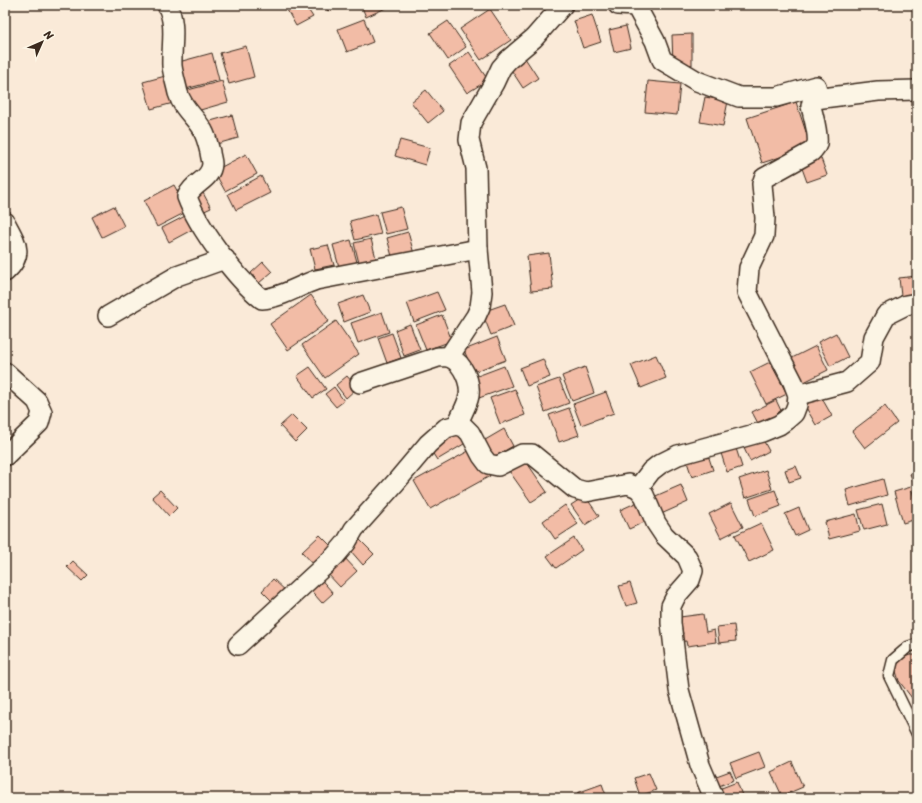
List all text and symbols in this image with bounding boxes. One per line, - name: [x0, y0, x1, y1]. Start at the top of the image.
- north arrow: [22, 22, 62, 62]
- text: N: [39, 25, 58, 45]

